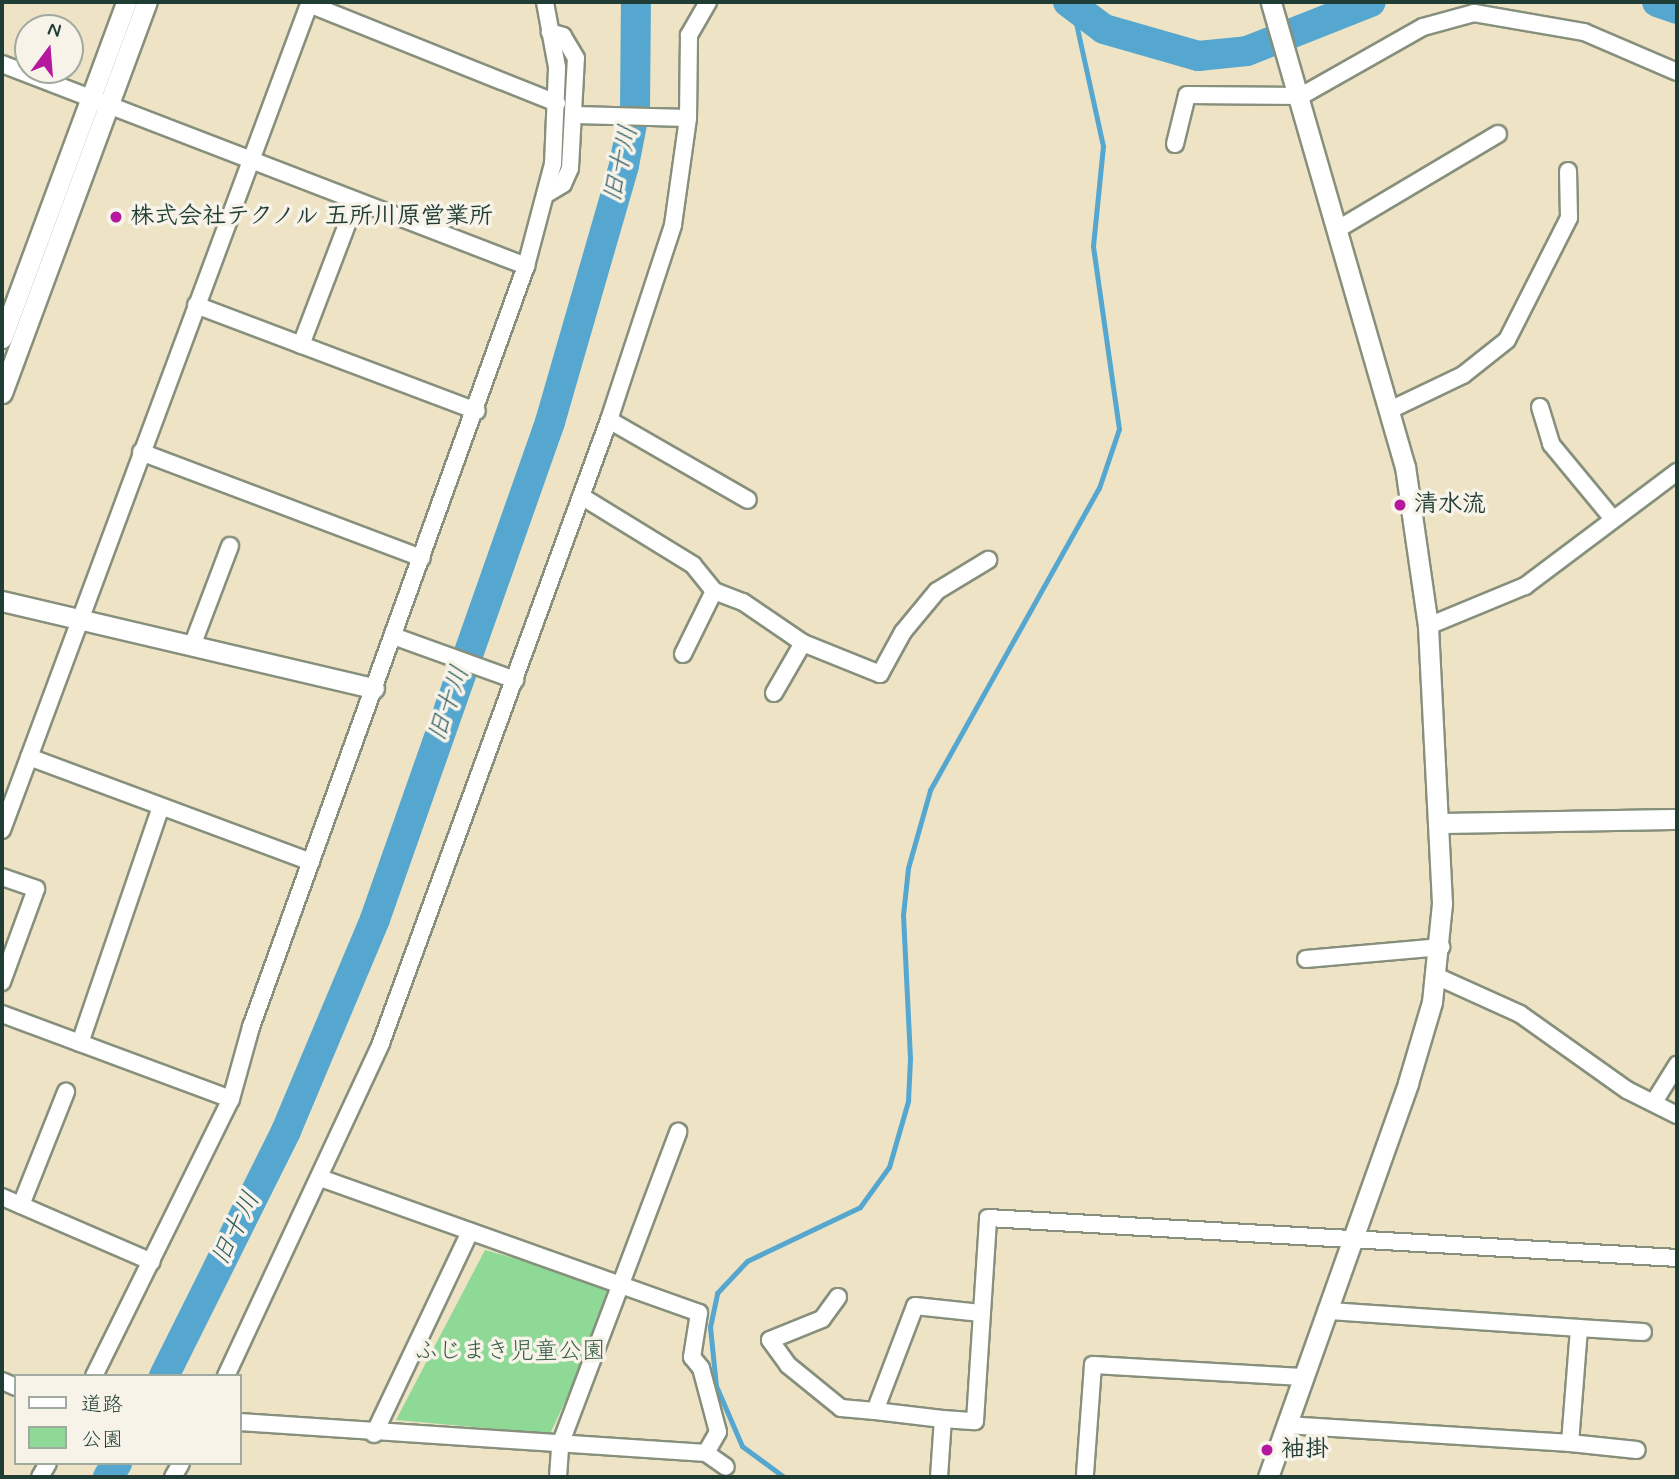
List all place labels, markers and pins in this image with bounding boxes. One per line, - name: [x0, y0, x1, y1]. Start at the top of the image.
- place label: 株式会社テクノル 五所川原営業所: [130, 203, 496, 231]
- marker: 株式会社テクノル 五所川原営業所: [108, 209, 124, 225]
- place label: 清水流: [1414, 491, 1486, 519]
- marker: 清水流: [1392, 497, 1408, 513]
- place label: 袖掛: [1281, 1436, 1329, 1464]
- marker: 袖掛: [1259, 1442, 1275, 1458]

